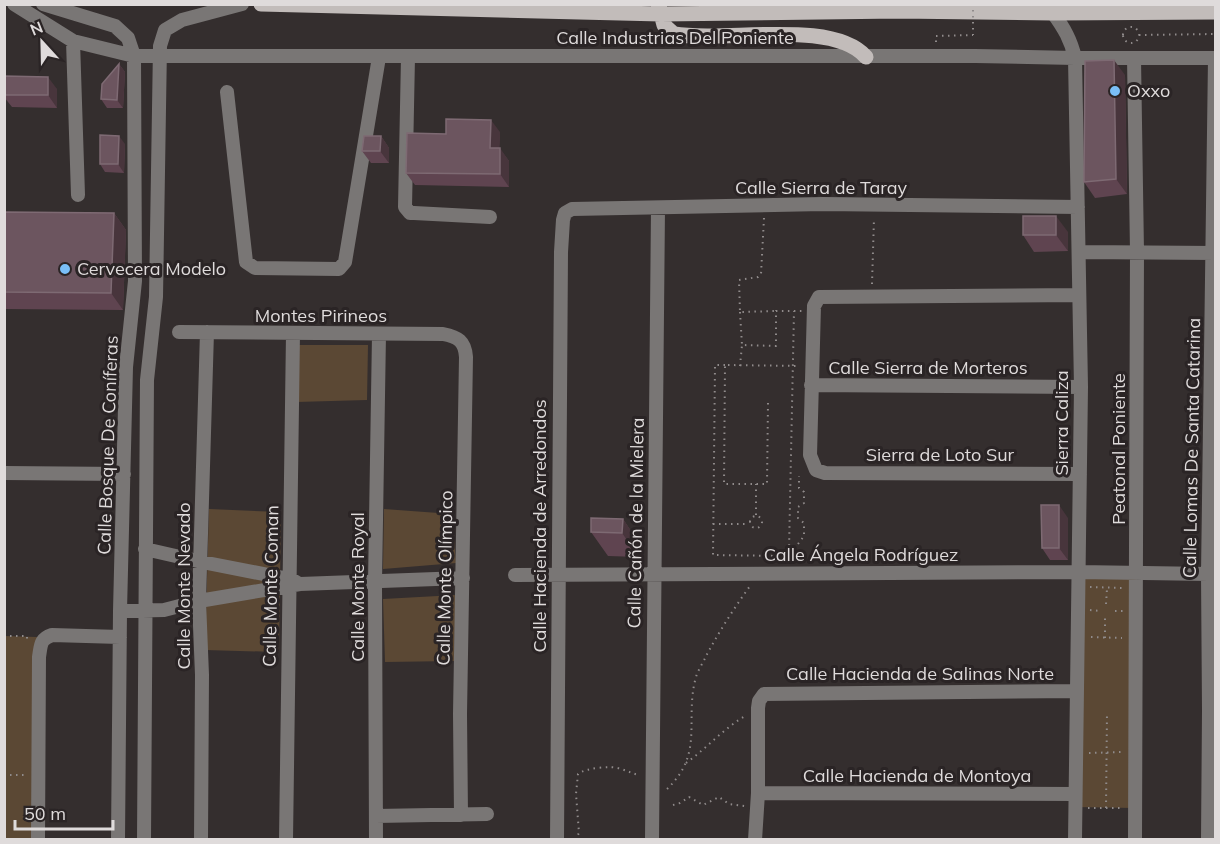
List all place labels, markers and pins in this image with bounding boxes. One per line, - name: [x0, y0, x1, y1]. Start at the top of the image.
- place label: Oxxo: [1127, 79, 1170, 102]
- marker: Oxxo: [1108, 84, 1122, 98]
- place label: Cervecera Modelo: [77, 257, 226, 280]
- marker: Cervecera Modelo: [58, 262, 72, 276]

